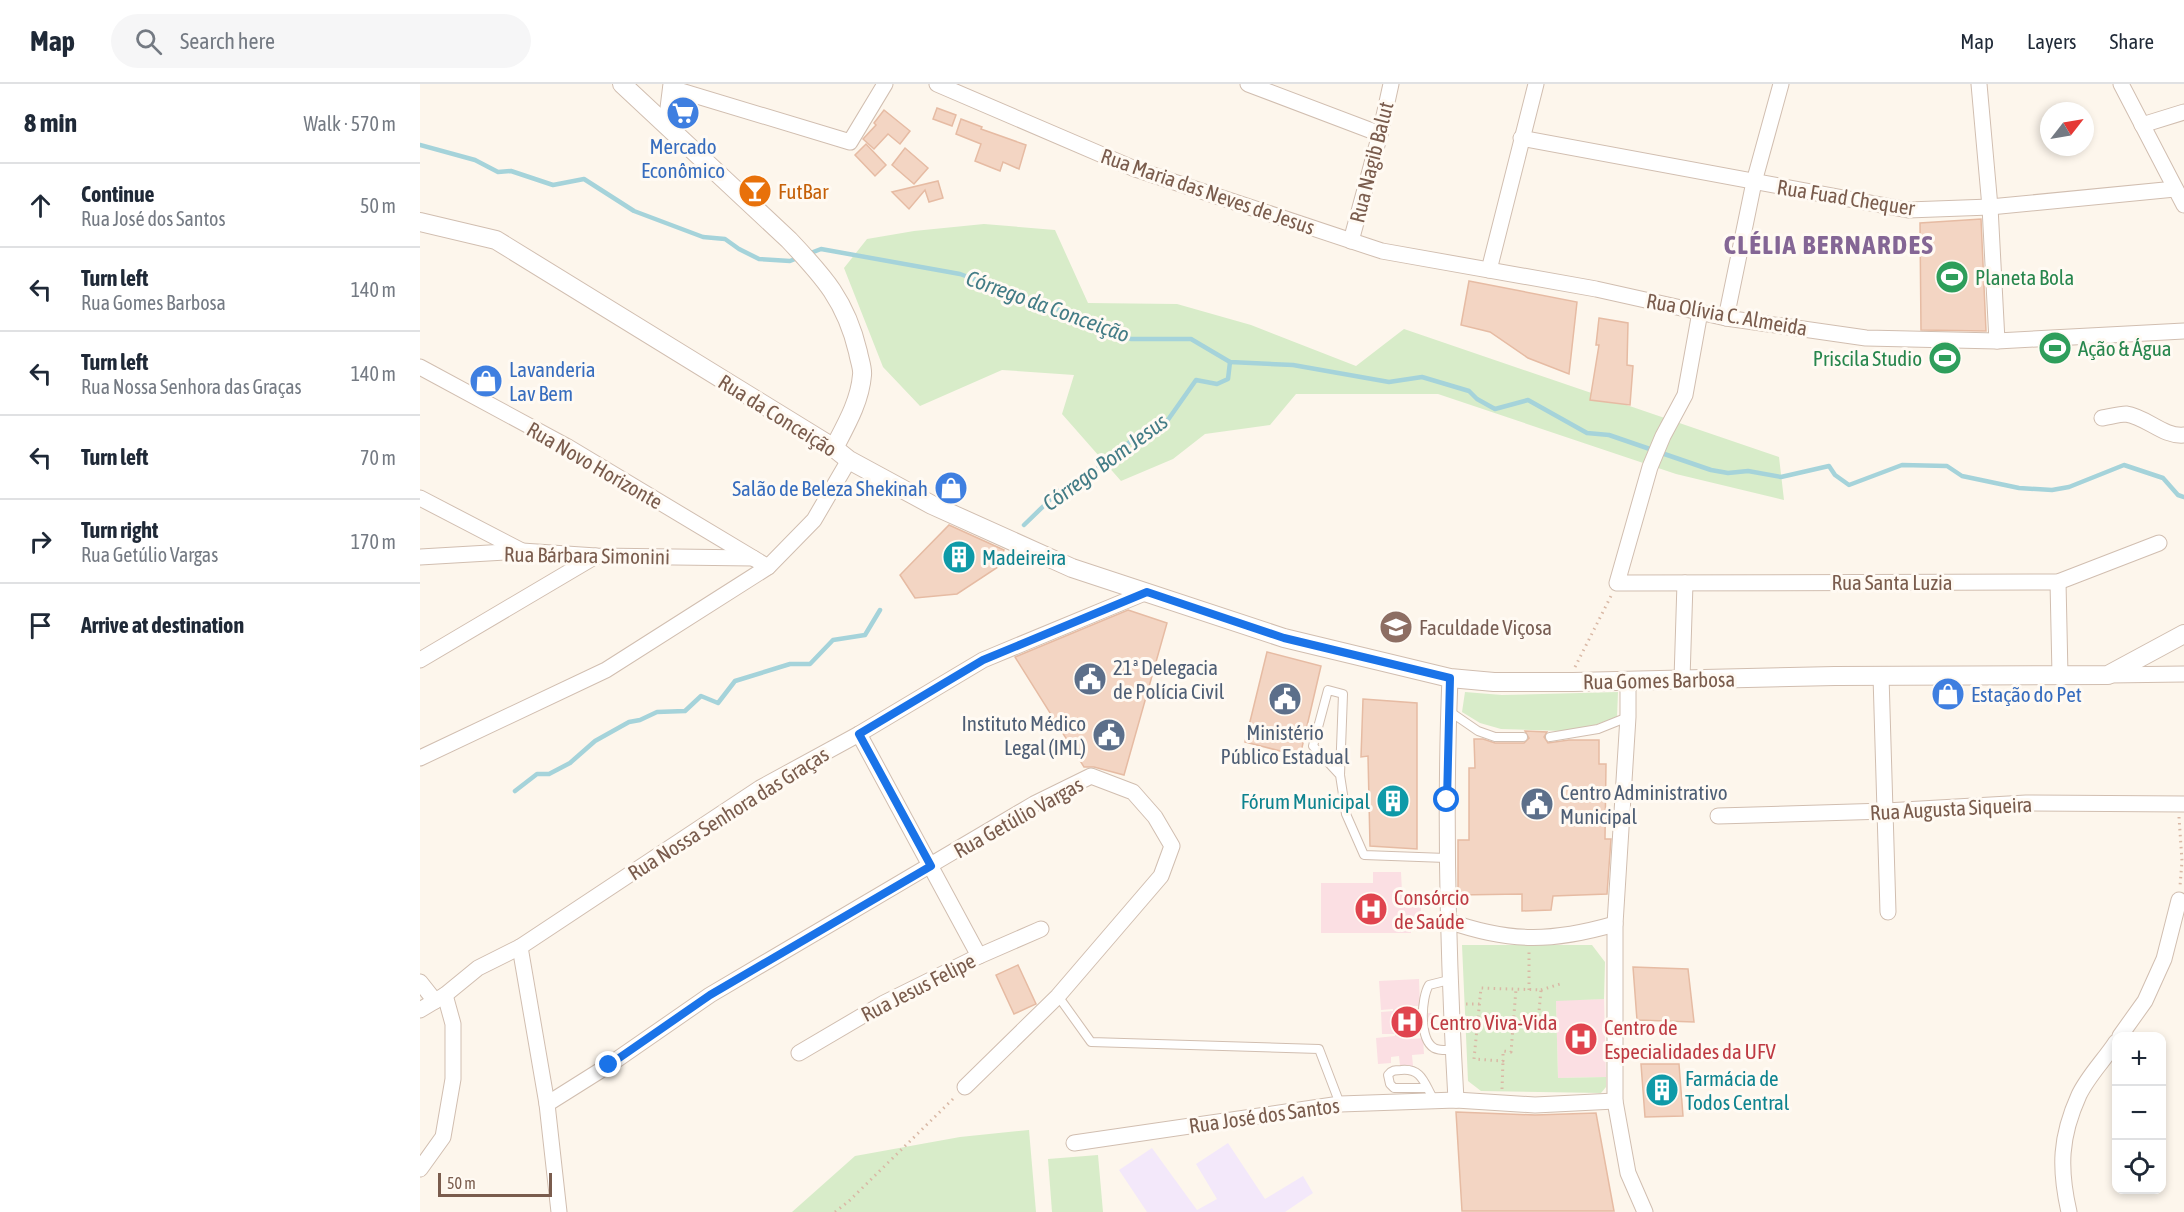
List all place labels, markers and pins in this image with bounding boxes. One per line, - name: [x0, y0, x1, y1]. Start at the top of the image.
- supermarket icon: Mercado Econômico: [665, 95, 701, 131]
- place label: Mercado Econômico: [641, 134, 725, 182]
- bar icon: FutBar: [737, 173, 773, 209]
- place label: FutBar: [778, 179, 829, 203]
- sports icon: Planeta Bola: [1934, 259, 1970, 295]
- place label: Planeta Bola: [1975, 265, 2074, 289]
- sports icon: Ação & Água: [2037, 330, 2073, 366]
- place label: Ação & Água: [2078, 336, 2172, 360]
- sports icon: Priscila Studio: [1927, 340, 1963, 376]
- place label: Priscila Studio: [1813, 346, 1922, 370]
- place label: Lavanderia Lav Bem: [509, 357, 596, 405]
- shop icon: Lavanderia Lav Bem: [468, 363, 504, 399]
- shop icon: Salão de Beleza Shekinah: [933, 470, 969, 506]
- place label: Salão de Beleza Shekinah: [732, 476, 928, 500]
- building icon: Madeireira: [941, 539, 977, 575]
- place label: Madeireira: [982, 545, 1066, 569]
- school or university icon: Faculdade Viçosa: [1378, 609, 1414, 645]
- place label: Faculdade Viçosa: [1419, 615, 1552, 639]
- place label: 21ª Delegacia de Polícia Civil: [1113, 655, 1225, 703]
- public building icon: 21ª Delegacia de Polícia Civil: [1072, 661, 1108, 697]
- shop icon: Estação do Pet: [1930, 676, 1966, 712]
- public building icon: Ministério Público Estadual: [1267, 681, 1303, 717]
- place label: Estação do Pet: [1971, 682, 2082, 706]
- place label: Instituto Médico Legal (IML): [961, 711, 1086, 759]
- public building icon: Instituto Médico Legal (IML): [1091, 717, 1127, 753]
- place label: Ministério Público Estadual: [1221, 720, 1350, 768]
- place label: Centro Administrativo Municipal: [1560, 780, 1728, 828]
- building icon: Fórum Municipal: [1375, 783, 1411, 819]
- public building icon: Centro Administrativo Municipal: [1519, 786, 1555, 822]
- place label: Fórum Municipal: [1241, 789, 1370, 813]
- place label: Consórcio de Saúde: [1394, 885, 1469, 933]
- hospital icon: Consórcio de Saúde: [1353, 891, 1389, 927]
- hospital icon: Centro Viva-Vida: [1389, 1004, 1425, 1040]
- place label: Centro Viva-Vida: [1430, 1010, 1558, 1034]
- place label: Centro de Especialidades da UFV: [1604, 1015, 1776, 1063]
- hospital icon: Centro de Especialidades da UFV: [1563, 1021, 1599, 1057]
- place label: Farmácia de Todos Central: [1685, 1066, 1790, 1114]
- building icon: Farmácia de Todos Central: [1644, 1072, 1680, 1108]

